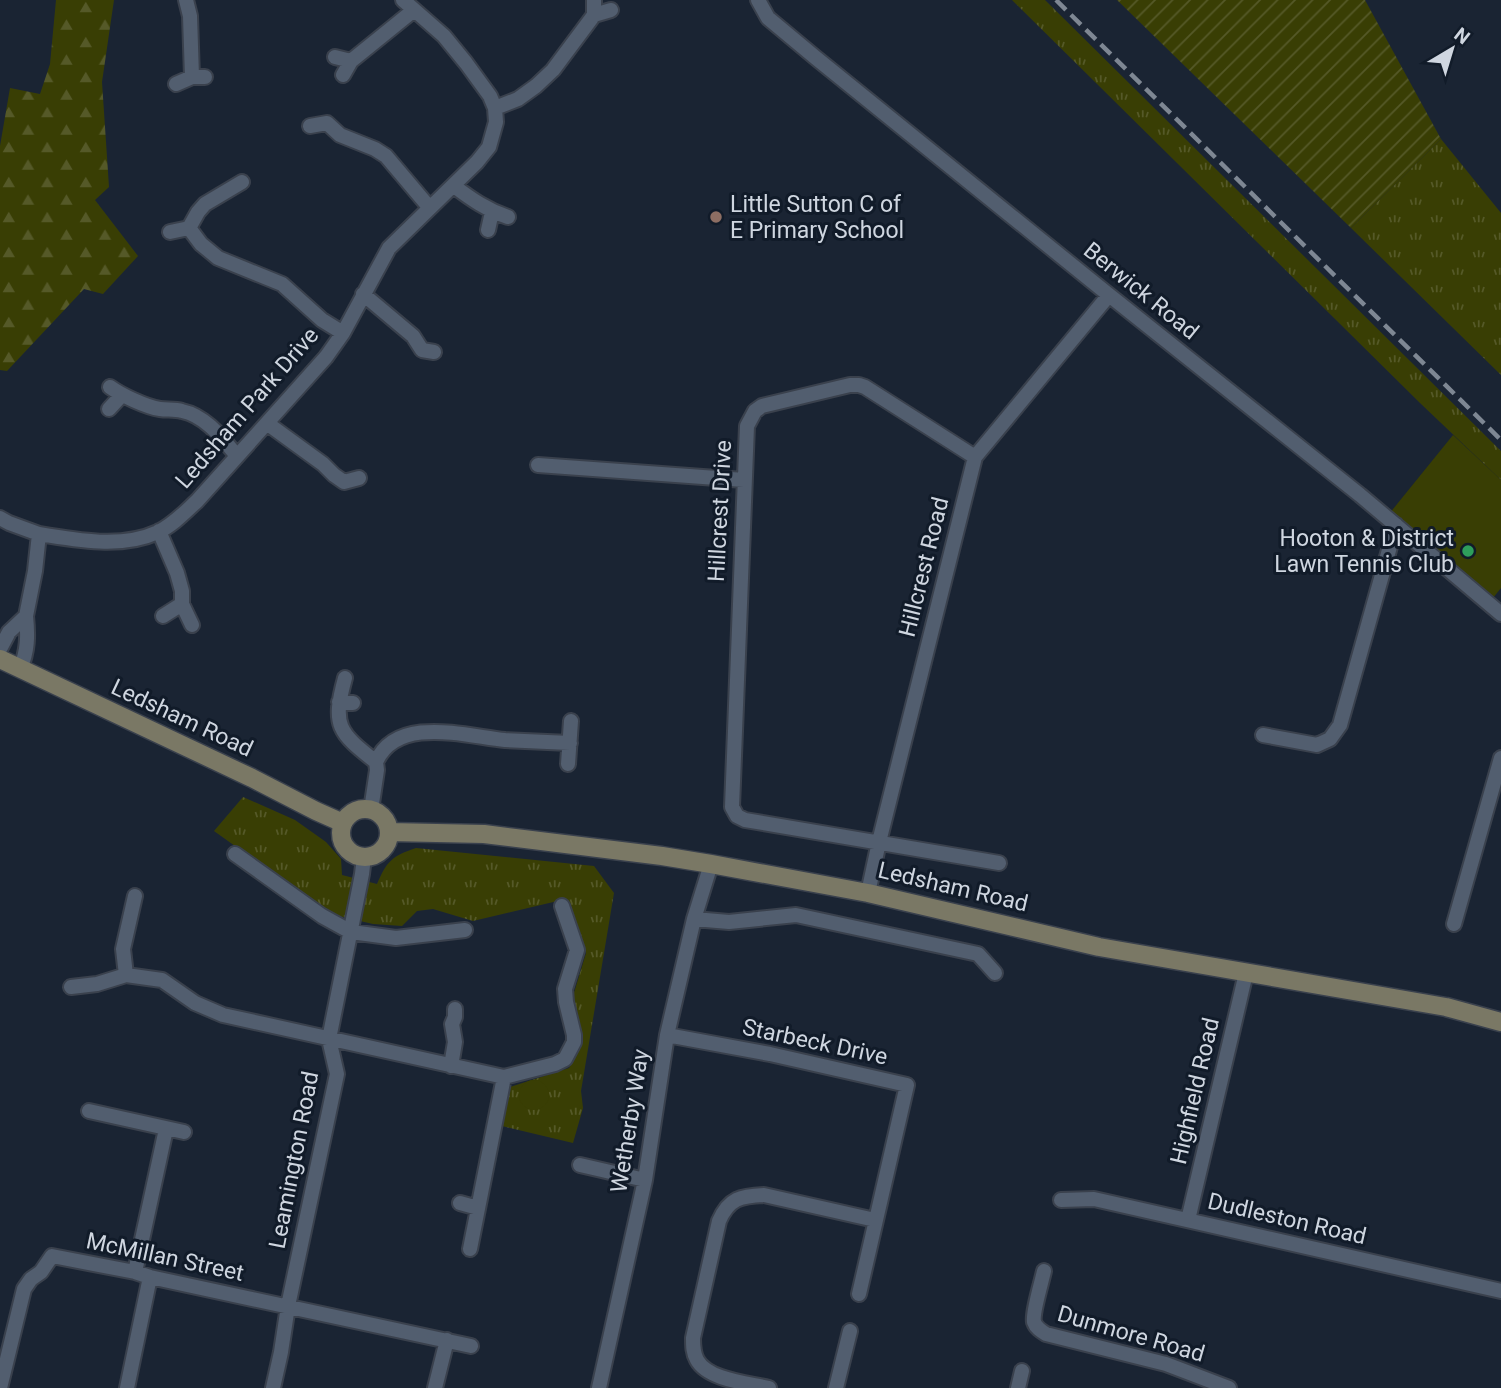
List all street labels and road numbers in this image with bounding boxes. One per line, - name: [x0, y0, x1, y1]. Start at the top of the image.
- street label: Berwick Road: [1078, 237, 1204, 345]
- street label: Ledsham Park Drive: [170, 322, 324, 494]
- street label: Hillcrest Drive: [703, 439, 737, 583]
- street label: Hillcrest Road: [894, 494, 954, 640]
- street label: Ledsham Road: [107, 673, 257, 763]
- street label: Ledsham Road: [875, 857, 1031, 917]
- street label: Starbeck Drive: [740, 1013, 890, 1071]
- street label: Highfield Road: [1165, 1015, 1225, 1167]
- street label: Wetherby Way: [605, 1047, 655, 1195]
- street label: Leamington Road: [264, 1069, 324, 1251]
- street label: Dudleston Road: [1205, 1188, 1369, 1250]
- street label: McMillan Street: [84, 1227, 246, 1287]
- street label: Dunmore Road: [1054, 1300, 1208, 1368]

